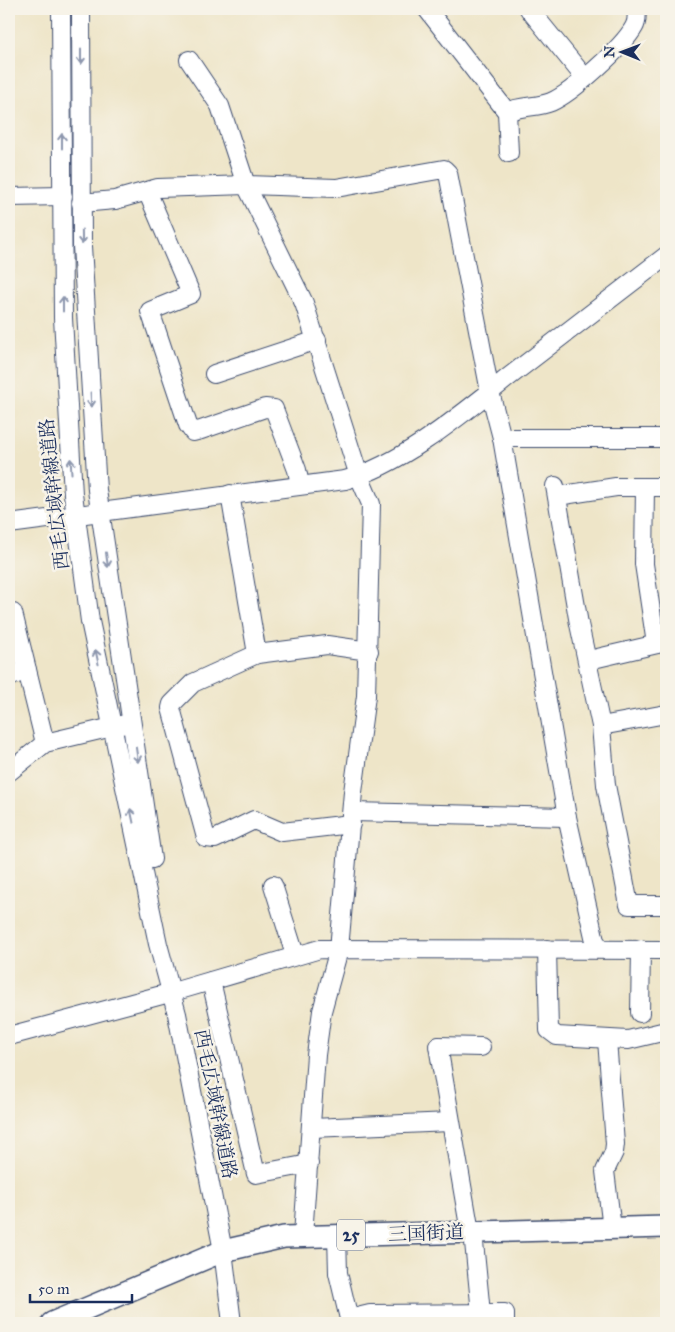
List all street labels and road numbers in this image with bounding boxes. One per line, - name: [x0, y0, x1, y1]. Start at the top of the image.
- street label: 西毛広域幹線道路: [35, 417, 73, 571]
- street label: 西毛広域幹線道路: [190, 1027, 242, 1181]
- road number: 25: [337, 1220, 365, 1250]
- street label: 三国街道: [388, 1220, 464, 1246]

